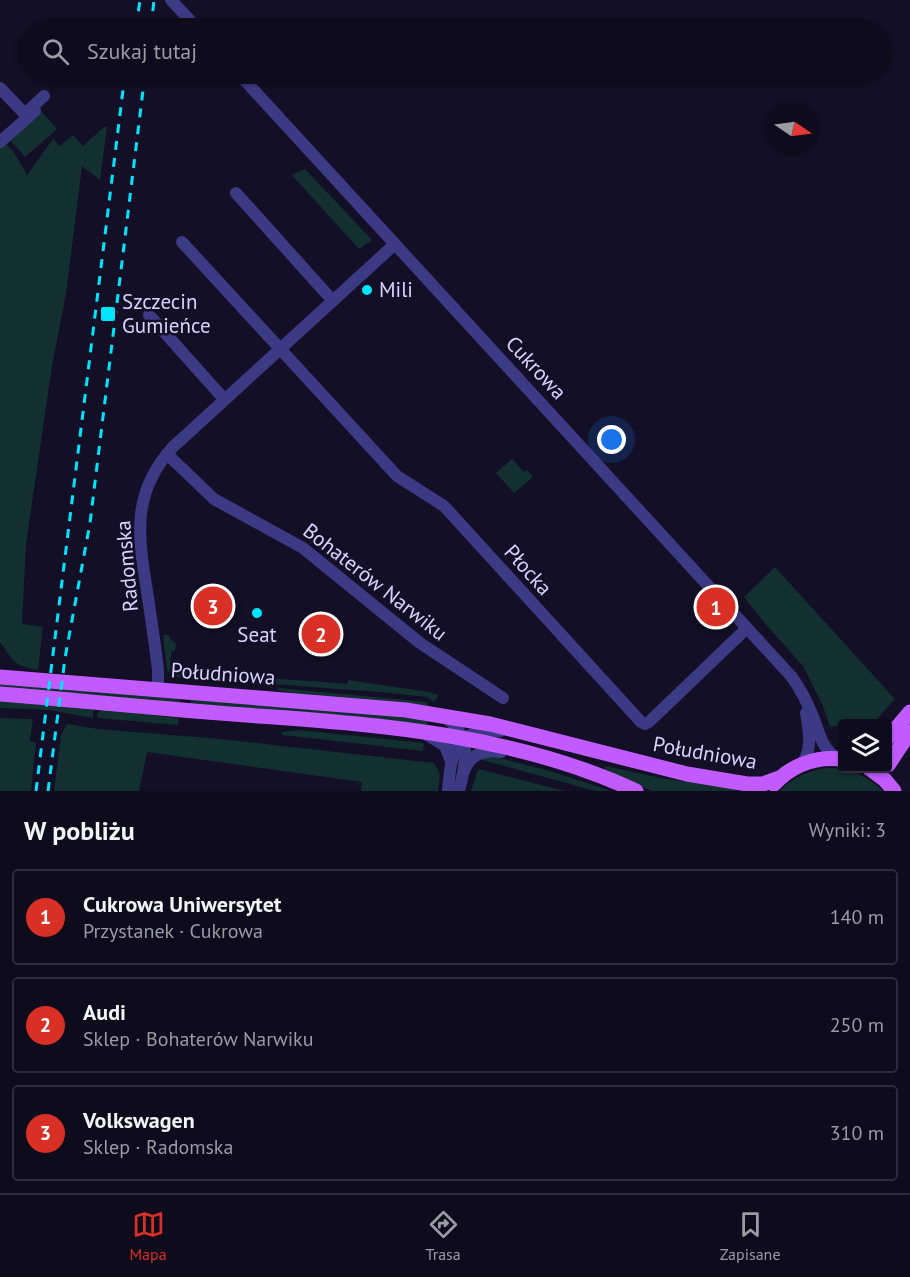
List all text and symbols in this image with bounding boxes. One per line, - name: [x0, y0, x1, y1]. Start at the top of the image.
- search box: [18, 18, 892, 84]
- icon: search: [39, 35, 72, 68]
- text: Szukaj tutaj: [87, 37, 197, 65]
- north arrow: [766, 102, 820, 156]
- place label: Mili: [379, 276, 413, 303]
- marker: Mili: [360, 283, 374, 297]
- place label: Szczecin Gumieńce: [122, 288, 211, 339]
- marker: Szczecin Gumieńce: [99, 305, 117, 323]
- street label: Cukrowa: [500, 330, 573, 405]
- your location: [597, 425, 626, 454]
- street label: Bohaterów Narwiku: [298, 517, 453, 646]
- street label: Radomska: [109, 519, 144, 613]
- street label: Płocka: [499, 539, 558, 601]
- pin: 3: [194, 584, 232, 628]
- pin: 1: [696, 584, 736, 630]
- marker: Seat: [250, 606, 264, 620]
- pin: 2: [302, 612, 340, 656]
- place label: Seat: [237, 621, 277, 648]
- street label: Południowa: [170, 656, 276, 691]
- map controls: [838, 719, 892, 773]
- button: layers: [838, 719, 892, 773]
- street label: Południowa: [651, 730, 759, 775]
- text: W pobliżu: [24, 814, 135, 847]
- text: Wyniki: 3: [809, 817, 886, 843]
- text: Cukrowa Uniwersytet: [83, 890, 282, 918]
- text: 1: [40, 904, 51, 930]
- text: 140 m: [830, 904, 884, 930]
- text: Przystanek · Cukrowa: [83, 918, 263, 944]
- text: Audi: [83, 998, 126, 1026]
- text: 2: [40, 1012, 51, 1038]
- text: 250 m: [830, 1012, 884, 1038]
- text: Sklep · Bohaterów Narwiku: [83, 1026, 313, 1052]
- text: Volkswagen: [83, 1106, 195, 1134]
- text: 3: [40, 1120, 51, 1146]
- text: 310 m: [830, 1120, 884, 1146]
- text: Sklep · Radomska: [83, 1134, 233, 1160]
- tab: Mapa: [129, 1208, 167, 1264]
- tab: Trasa: [426, 1208, 461, 1264]
- tab: Zapisane: [720, 1208, 781, 1264]

